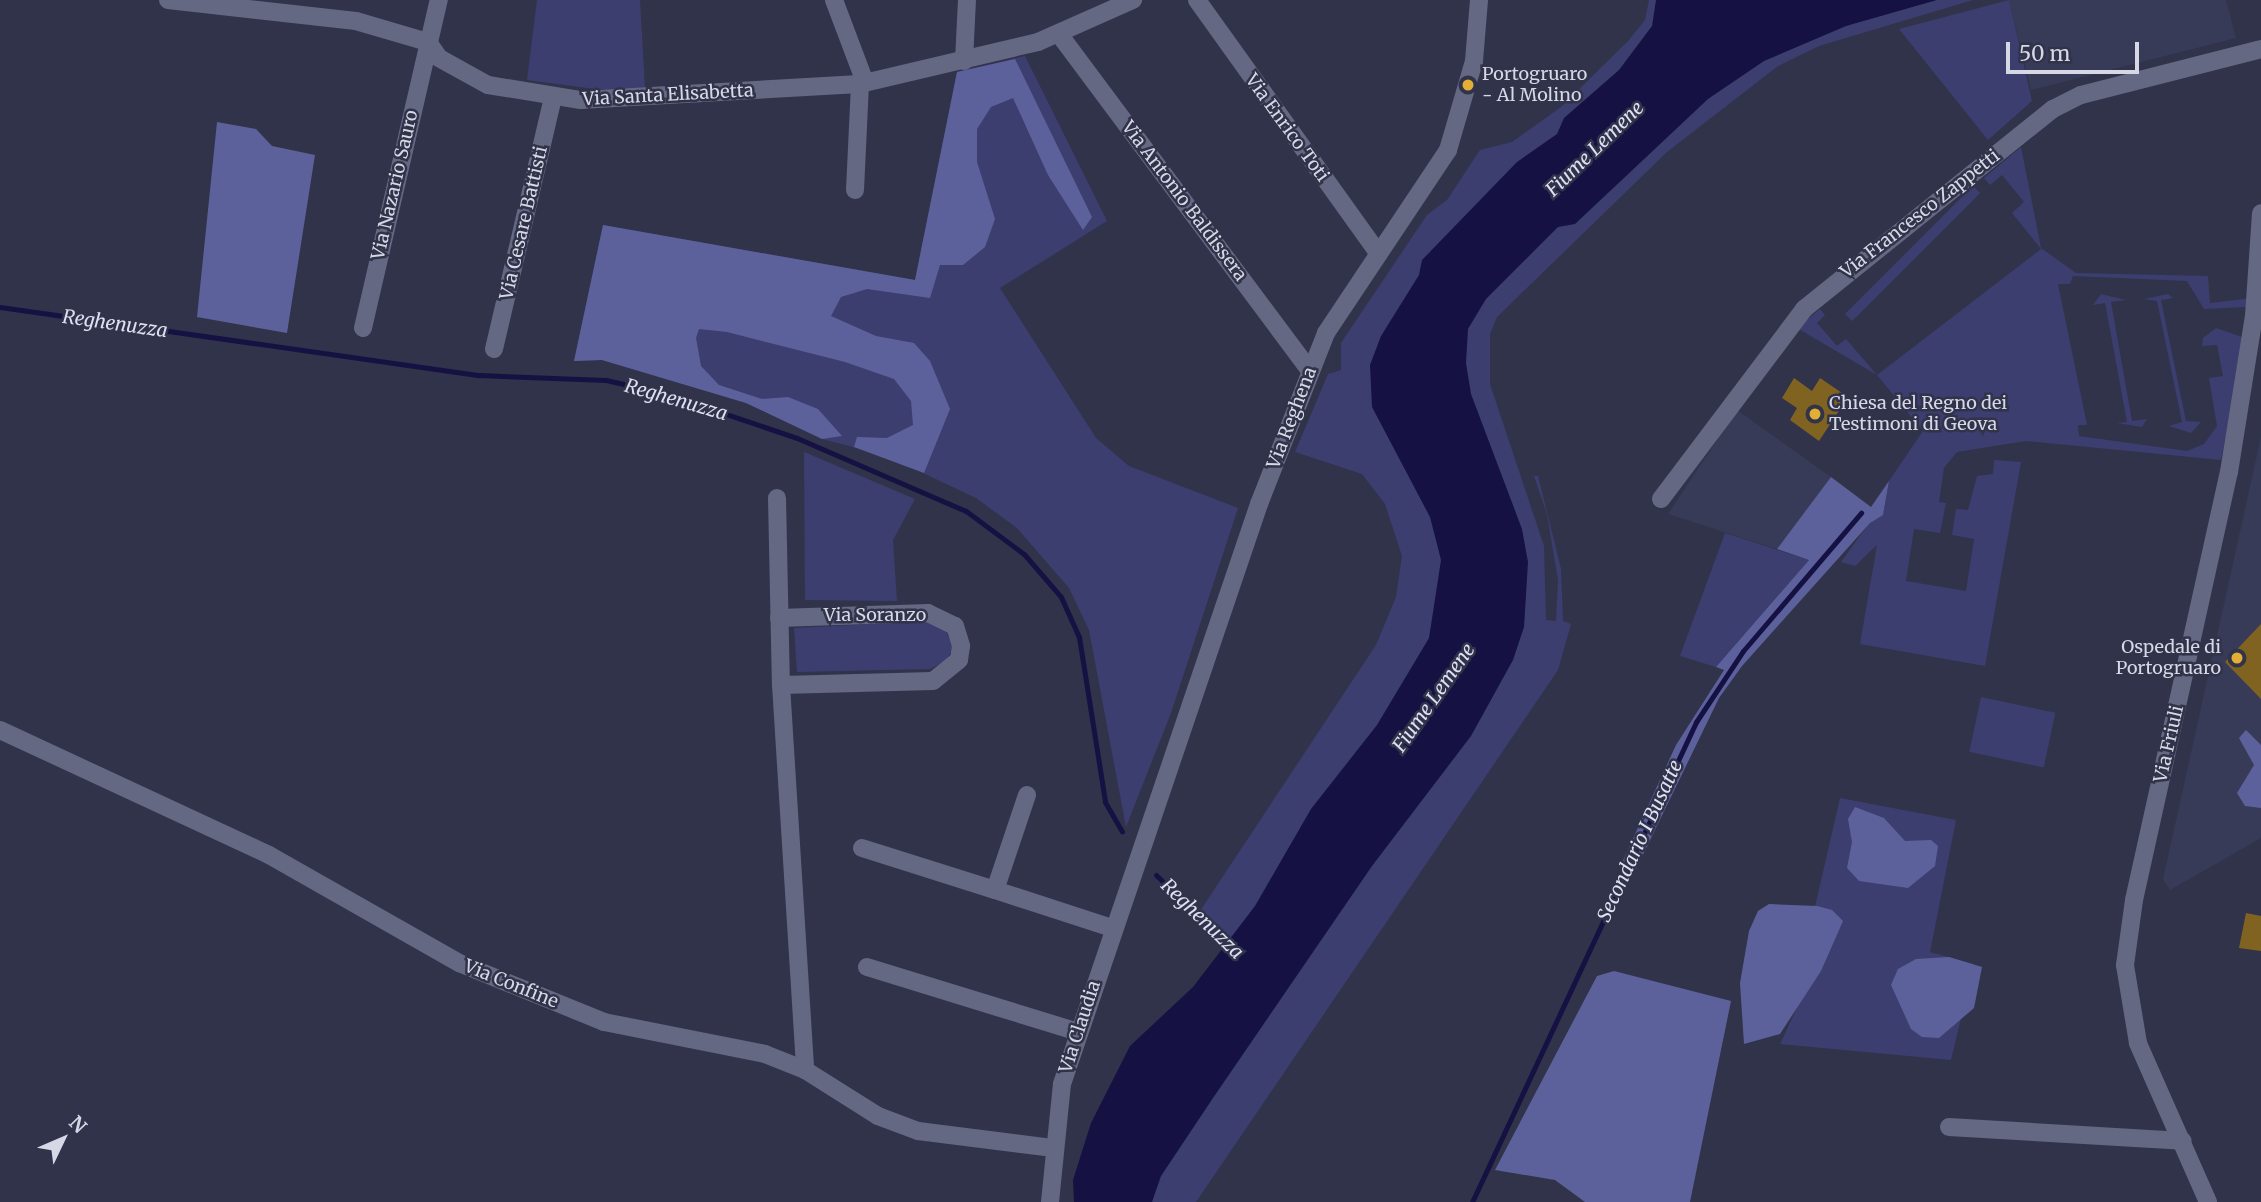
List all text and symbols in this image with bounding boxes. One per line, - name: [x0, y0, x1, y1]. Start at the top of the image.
- scale bar: [2009, 28, 2142, 72]
- text: 50 m: [2019, 40, 2070, 67]
- place label: Portogruaro - Al Molino: [1482, 64, 1587, 106]
- street label: Via Enrico Toti: [1241, 70, 1333, 186]
- marker: Portogruaro - Al Molino: [1460, 77, 1476, 93]
- street label: Via Santa Elisabetta: [582, 80, 754, 110]
- water label: Fiume Lemene: [1541, 97, 1649, 201]
- street label: Via Nazario Sauro: [367, 108, 423, 262]
- street label: Via Antonio Baldissera: [1117, 117, 1251, 285]
- street label: Via Cesare Battisti: [496, 144, 552, 302]
- street label: Via Francesco Zappetti: [1836, 145, 2004, 283]
- water label: Reghenuzza: [61, 305, 169, 343]
- street label: Via Reghena: [1263, 364, 1321, 472]
- water label: Reghenuzza: [622, 374, 730, 426]
- place label: Chiesa del Regno dei Testimoni di Geova: [1829, 393, 2007, 436]
- marker: Chiesa del Regno dei Testimoni di Geova: [1807, 406, 1823, 422]
- street label: Via Soranzo: [824, 604, 926, 626]
- place label: Ospedale di Portogruaro: [2116, 637, 2221, 680]
- water label: Fiume Lemene: [1388, 639, 1480, 757]
- marker: Ospedale di Portogruaro: [2227, 648, 2247, 668]
- street label: Via Friuli: [2150, 703, 2188, 785]
- water label: Secondario I Busatte: [1593, 757, 1687, 925]
- water label: Reghenuzza: [1156, 874, 1248, 964]
- street label: Via Confine: [461, 955, 561, 1013]
- street label: Via Claudia: [1055, 978, 1105, 1076]
- north arrow: [28, 1104, 98, 1174]
- text: N: [64, 1111, 92, 1138]

